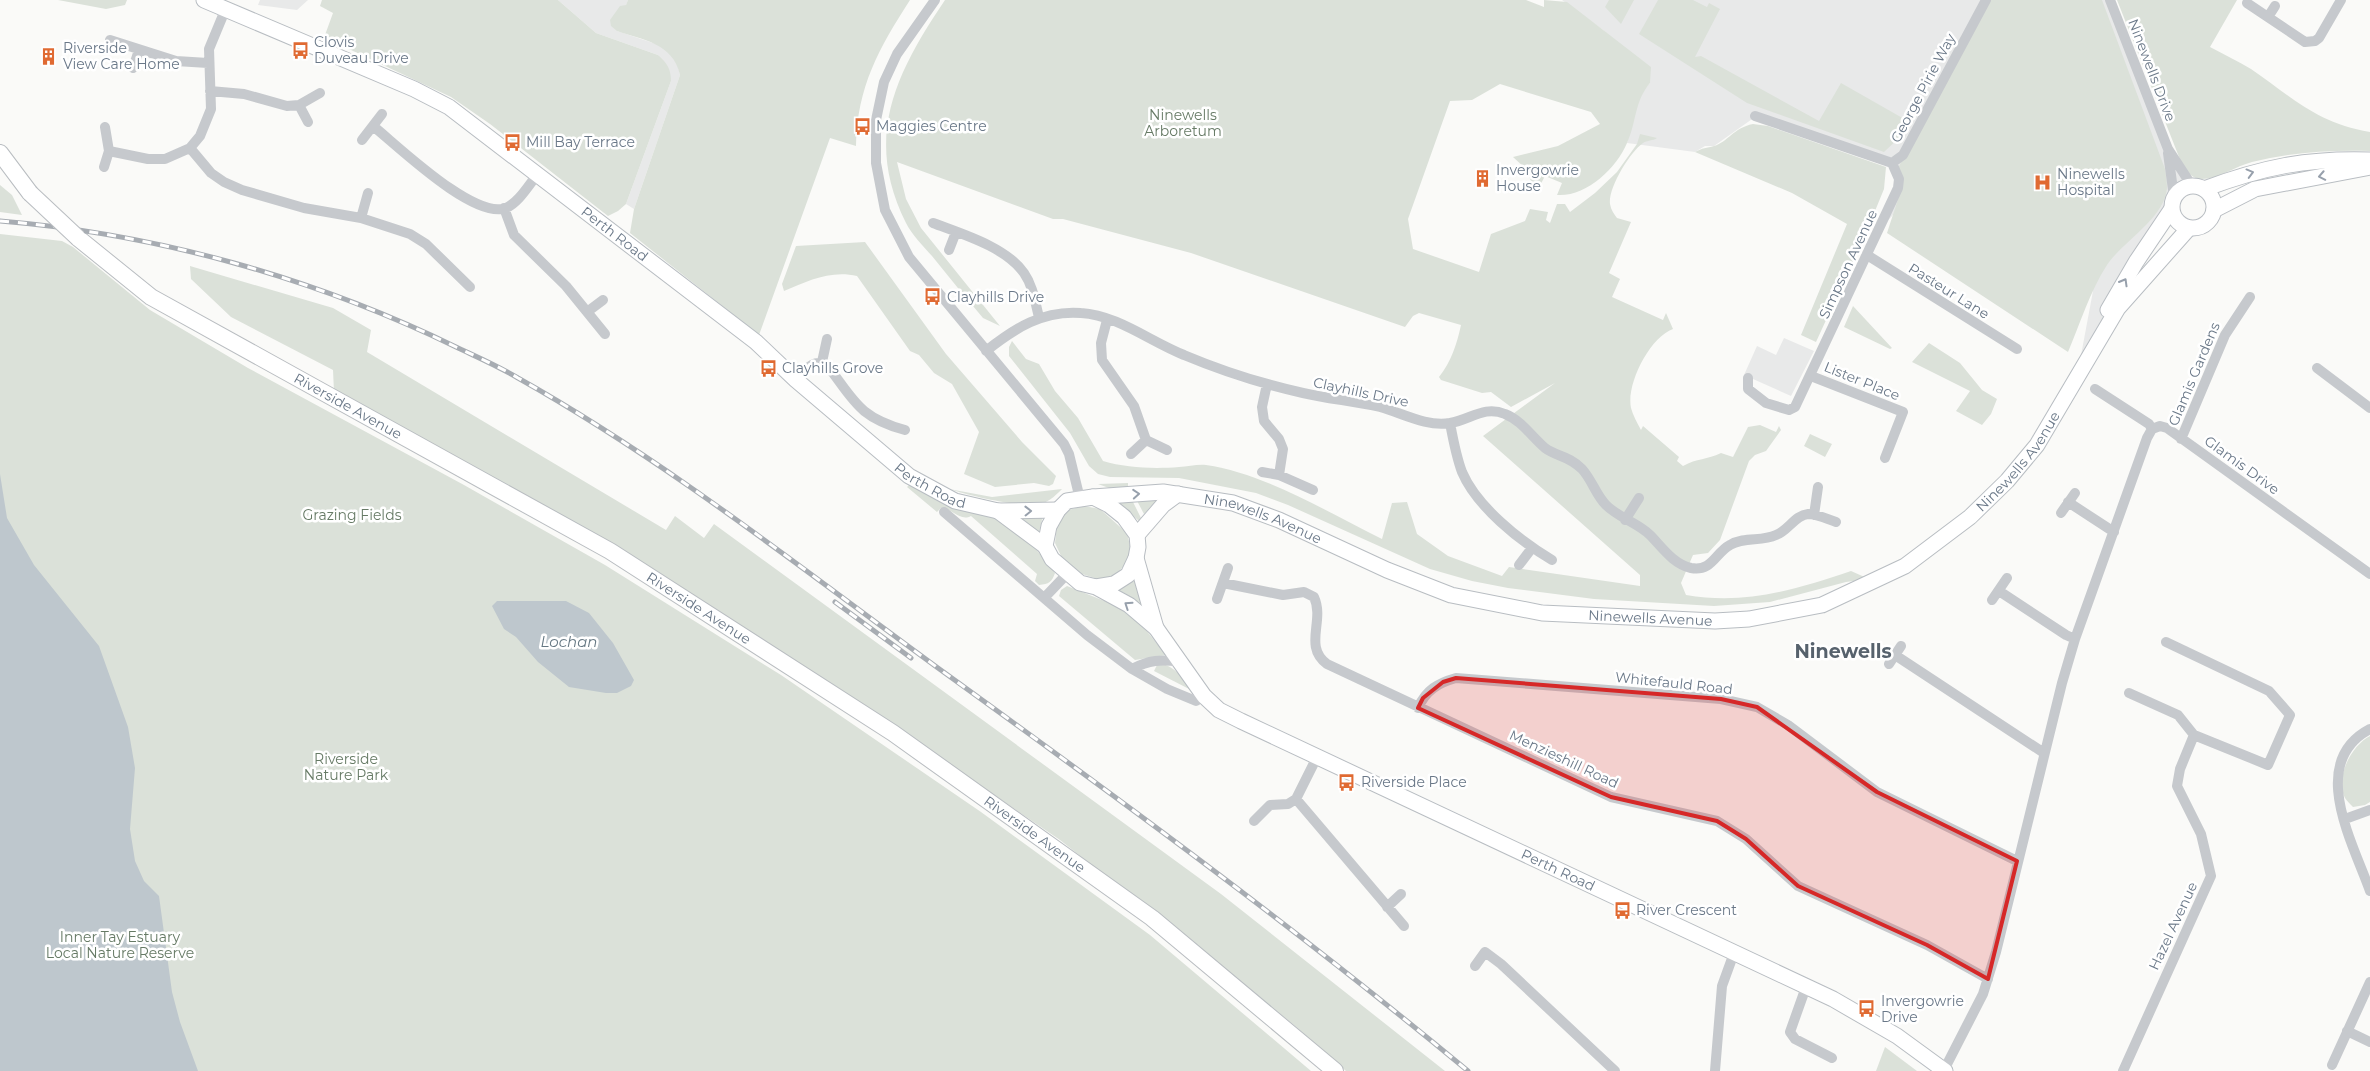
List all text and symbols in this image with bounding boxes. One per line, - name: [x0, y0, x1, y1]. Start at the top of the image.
- street label: Ninewells Drive: [2124, 16, 2180, 124]
- street label: George Pirie Way: [1887, 30, 1959, 146]
- place label: Clovis Duveau Drive: [314, 33, 409, 67]
- place label: Riverside View Care Home: [63, 39, 180, 73]
- bus stop icon: Clovis Duveau Drive: [290, 40, 310, 60]
- building icon: Riverside View Care Home: [39, 46, 59, 66]
- park label: Ninewells Arboretum: [1144, 106, 1222, 140]
- bus stop icon: Maggies Centre: [852, 116, 872, 136]
- place label: Maggies Centre: [876, 117, 987, 135]
- bus stop icon: Mill Bay Terrace: [502, 132, 522, 152]
- place label: Mill Bay Terrace: [526, 133, 635, 151]
- place label: Invergowrie House: [1496, 161, 1579, 195]
- place label: Ninewells Hospital: [2057, 165, 2125, 199]
- building icon: Invergowrie House: [1472, 168, 1492, 188]
- one-way arrow: [2245, 168, 2253, 178]
- one-way arrow: [2318, 171, 2327, 181]
- hospital icon: Ninewells Hospital: [2033, 172, 2053, 192]
- street label: Perth Road: [578, 202, 652, 265]
- street label: Simpson Avenue: [1815, 207, 1881, 321]
- street label: Pasteur Lane: [1905, 259, 1993, 323]
- one-way arrow: [2118, 278, 2128, 287]
- bus stop icon: Clayhills Drive: [923, 287, 943, 307]
- place label: Clayhills Drive: [947, 288, 1044, 306]
- street label: Glamis Gardens: [2164, 319, 2224, 428]
- bus stop icon: Clayhills Grove: [758, 358, 778, 378]
- street label: Lister Place: [1821, 358, 1903, 404]
- place label: Clayhills Grove: [782, 359, 883, 377]
- street label: Riverside Avenue: [291, 369, 405, 443]
- street label: Clayhills Drive: [1312, 373, 1410, 411]
- street label: Ninewells Avenue: [1972, 408, 2064, 515]
- street label: Glamis Drive: [2201, 432, 2283, 498]
- street label: Perth Road: [891, 459, 968, 512]
- one-way arrow: [1132, 489, 1140, 500]
- street label: Ninewells Avenue: [1203, 490, 1325, 548]
- park label: Grazing Fields: [303, 506, 402, 524]
- one-way arrow: [1024, 506, 1032, 516]
- street label: Riverside Avenue: [643, 568, 754, 648]
- one-way arrow: [1124, 602, 1133, 612]
- street label: Ninewells Avenue: [1588, 606, 1713, 630]
- water label: Lochan: [541, 632, 597, 651]
- district label: Ninewells: [1794, 640, 1892, 663]
- street label: Whitefauld Road: [1614, 668, 1734, 698]
- street label: Menzieshill Road: [1506, 726, 1622, 792]
- park label: Riverside Nature Park: [304, 750, 389, 784]
- bus stop icon: Riverside Place: [1337, 772, 1357, 792]
- place label: Riverside Place: [1361, 773, 1467, 791]
- street label: Riverside Avenue: [980, 792, 1089, 877]
- street label: Perth Road: [1518, 845, 1598, 895]
- street label: Hazel Avenue: [2145, 879, 2201, 973]
- bus stop icon: River Crescent: [1612, 900, 1632, 920]
- place label: River Crescent: [1636, 901, 1737, 919]
- park label: Inner Tay Estuary Local Nature Reserve: [46, 928, 194, 962]
- place label: Invergowrie Drive: [1881, 992, 1964, 1026]
- bus stop icon: Invergowrie Drive: [1857, 999, 1877, 1019]

